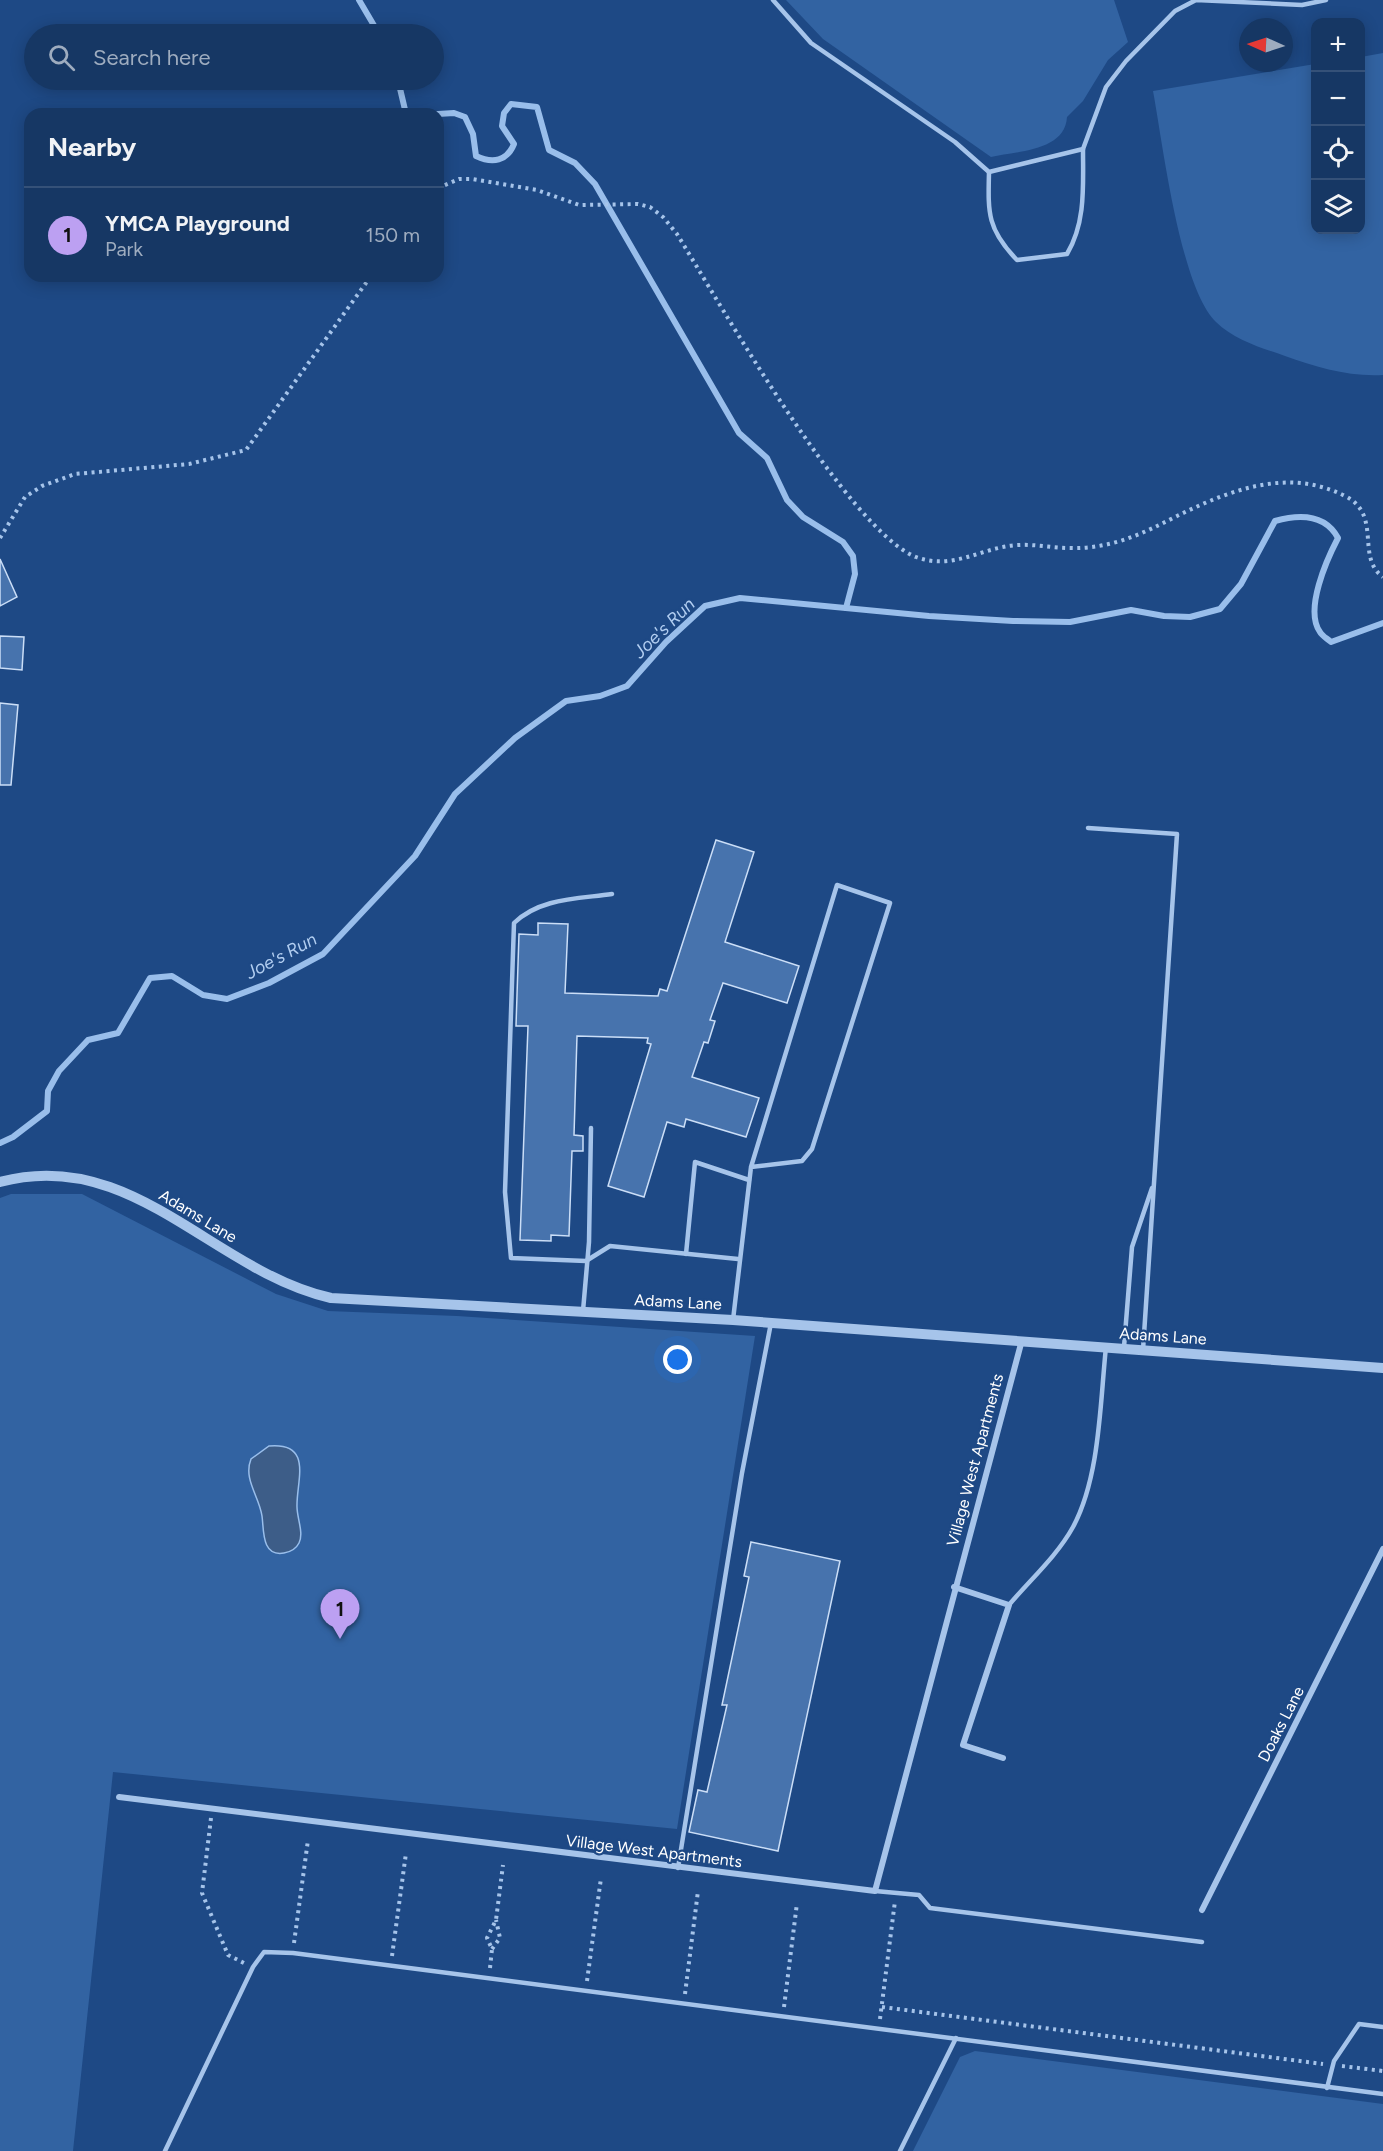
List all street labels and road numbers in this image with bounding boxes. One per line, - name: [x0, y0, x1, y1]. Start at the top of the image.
- street label: Adams Lane: [156, 1185, 241, 1247]
- street label: Adams Lane: [634, 1290, 722, 1314]
- street label: Adams Lane: [1119, 1323, 1208, 1349]
- street label: Village West Apartments: [943, 1372, 1007, 1548]
- street label: Doaks Lane: [1254, 1683, 1308, 1765]
- street label: Village West Apartments: [565, 1831, 743, 1871]

